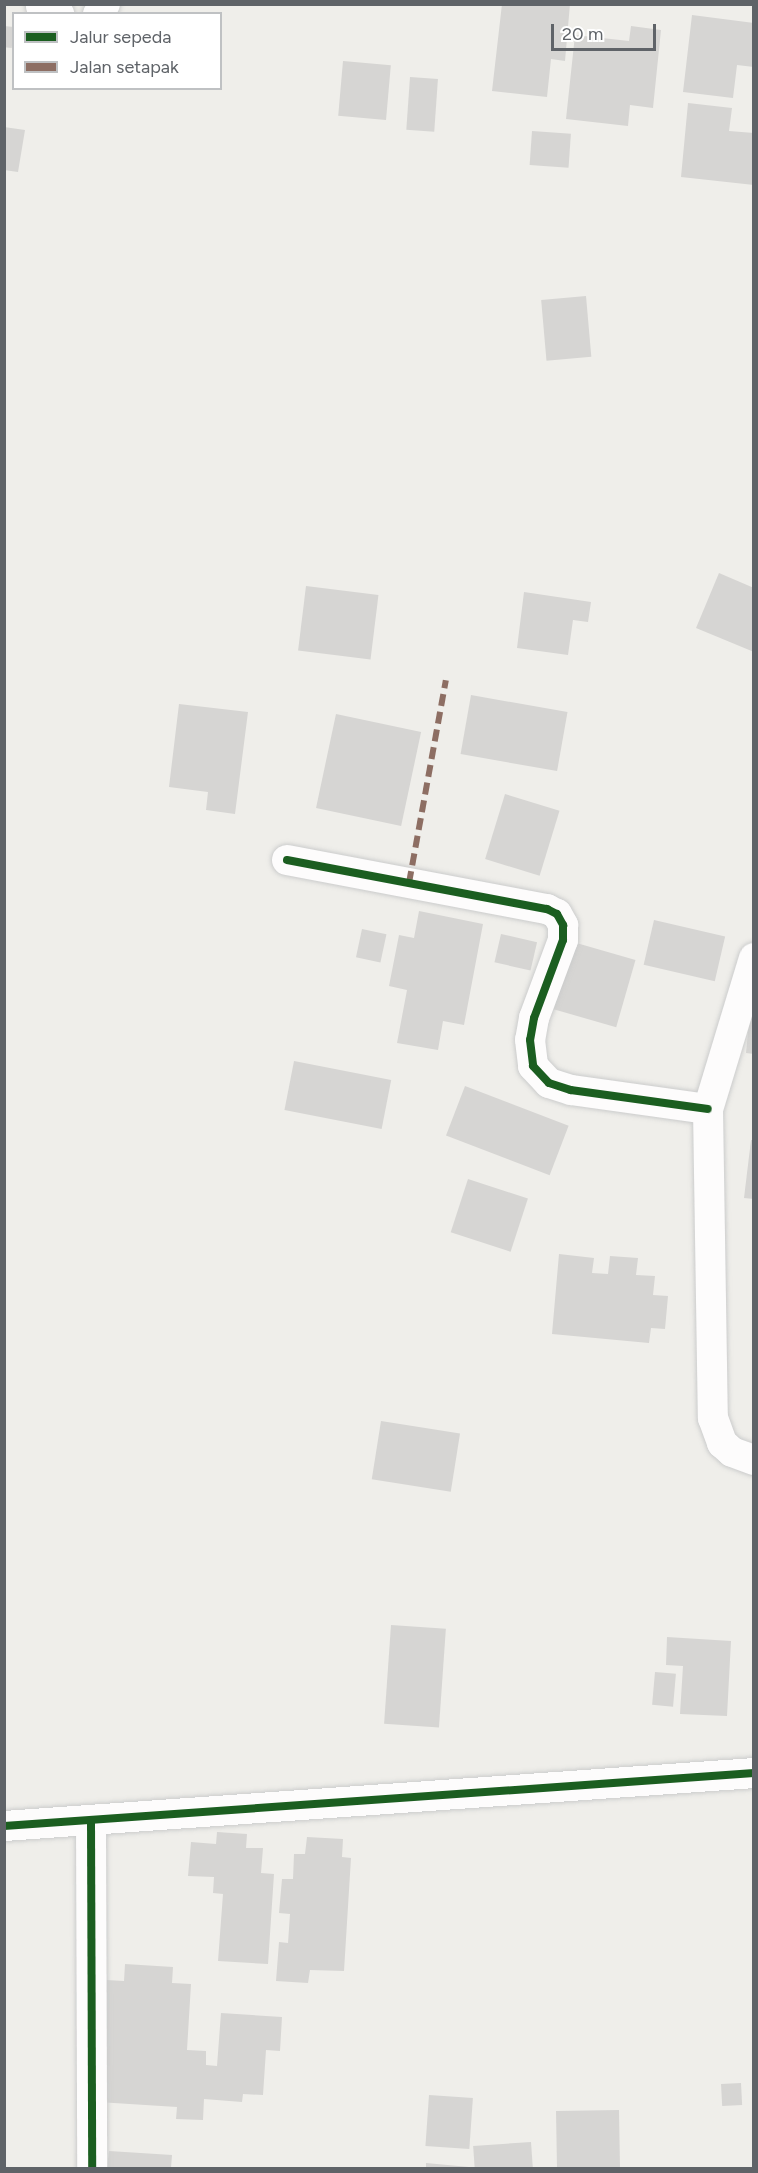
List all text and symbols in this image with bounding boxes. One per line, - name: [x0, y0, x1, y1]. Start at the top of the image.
- legend: [12, 12, 222, 90]
- scale bar: [554, 12, 659, 50]
- text: 20 m: [562, 23, 603, 45]
- text: Jalur sepeda: [70, 26, 171, 48]
- text: Jalan setapak: [70, 56, 179, 78]

